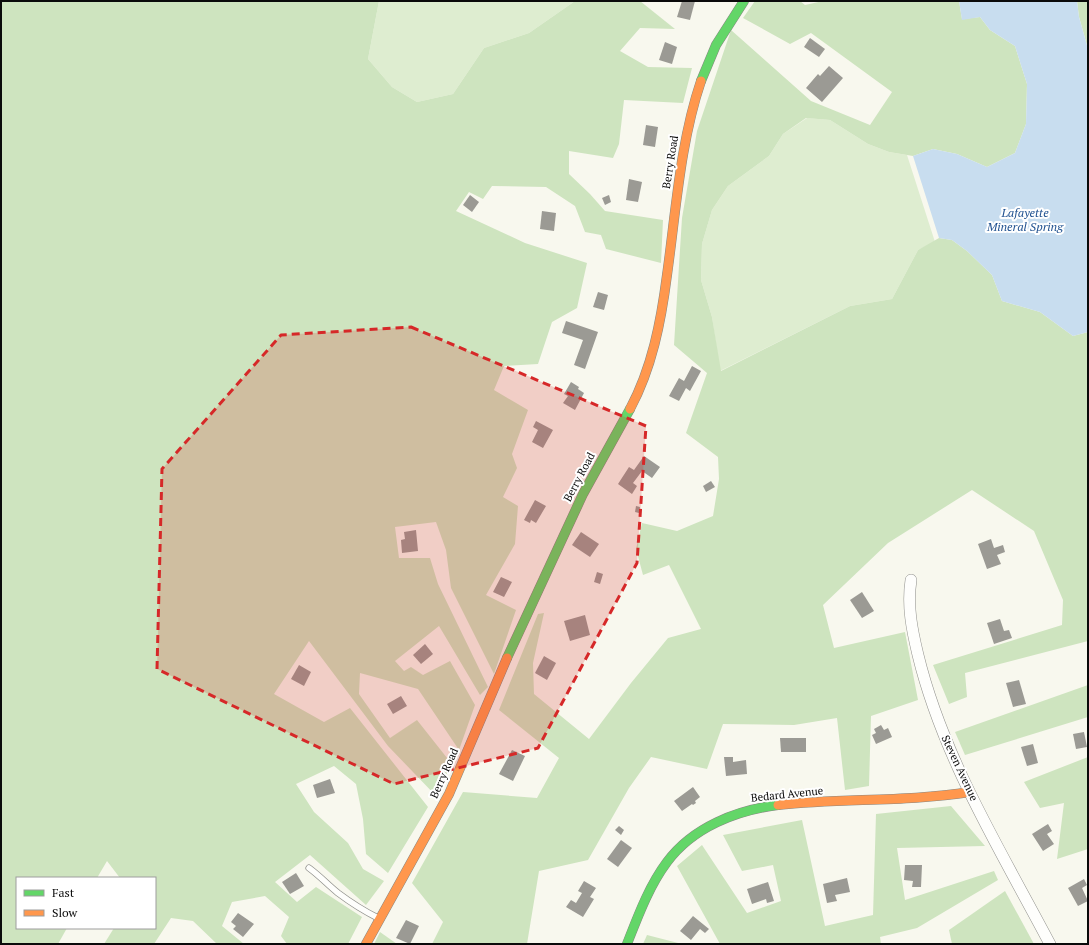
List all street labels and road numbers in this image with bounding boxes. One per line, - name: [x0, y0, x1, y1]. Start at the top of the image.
- street label: Berry Road: [659, 134, 681, 190]
- street label: Berry Road: [560, 450, 598, 504]
- street label: Steven Avenue: [939, 733, 982, 804]
- street label: Berry Road: [427, 746, 461, 800]
- street label: Bedard Avenue: [750, 783, 824, 805]

